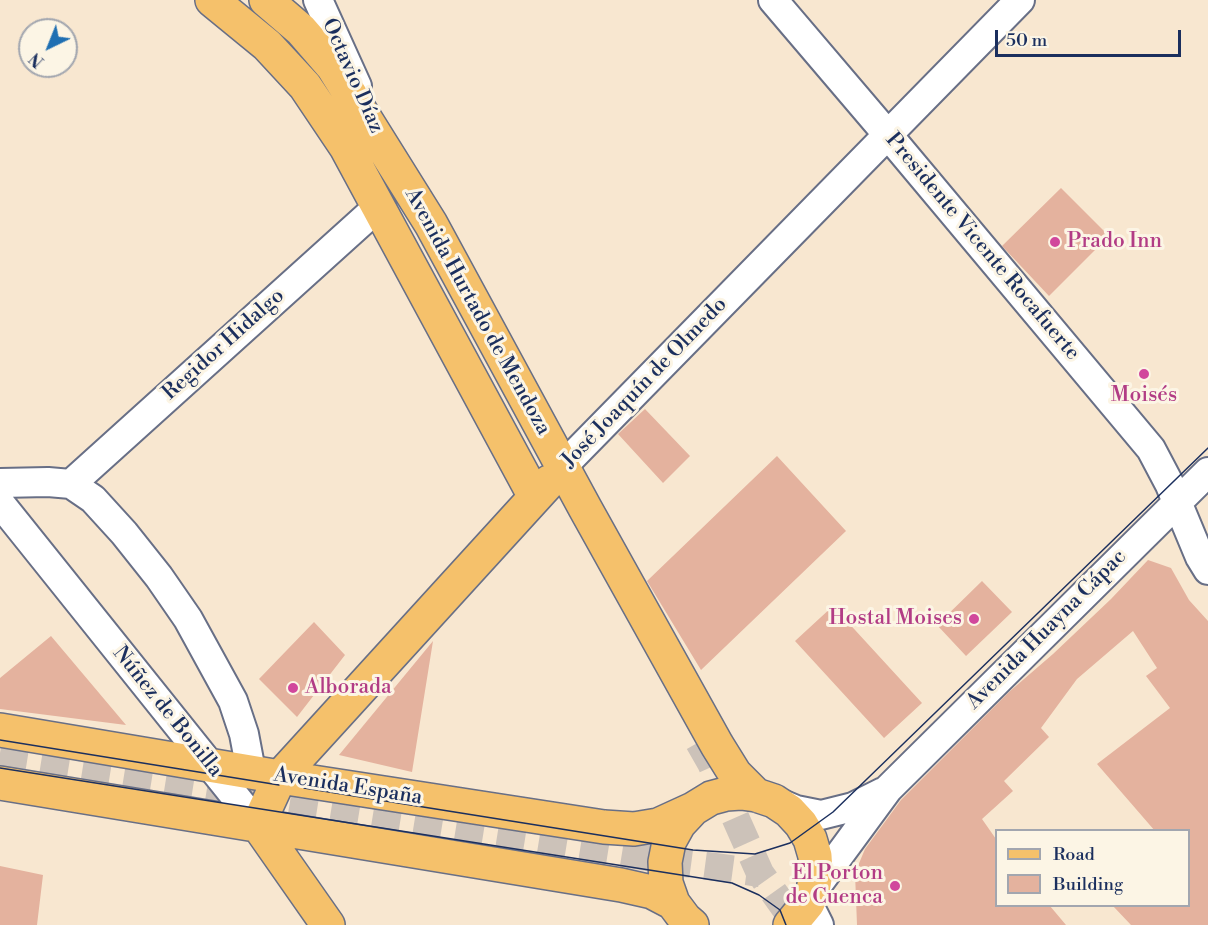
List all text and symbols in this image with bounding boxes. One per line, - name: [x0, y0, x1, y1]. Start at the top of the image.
- street label: Octavio Díaz: [316, 15, 388, 137]
- north arrow: [18, 18, 78, 78]
- scale bar: [998, 18, 1184, 56]
- text: 50 m: [1006, 29, 1047, 52]
- text: N: [26, 48, 49, 71]
- street label: Presidente Vicente Rocafuerte: [879, 128, 1085, 366]
- street label: Avenida Hurtado de Mendoza: [399, 184, 555, 440]
- place label: Prado Inn: [1067, 229, 1162, 255]
- marker: Prado Inn: [1048, 235, 1062, 249]
- street label: Regidor Hidalgo: [158, 284, 290, 406]
- street label: José Joaquín de Olmedo: [557, 293, 733, 473]
- marker: Moisés: [1137, 367, 1151, 381]
- place label: Moisés: [1111, 383, 1177, 409]
- street label: Avenida Huayna Cápac: [962, 545, 1132, 715]
- place label: Hostal Moises: [829, 606, 962, 632]
- marker: Hostal Moises: [967, 612, 981, 626]
- street label: Núñez de Bonilla: [107, 642, 227, 782]
- place label: Alborada: [305, 675, 392, 701]
- marker: Alborada: [286, 681, 300, 695]
- street label: Avenida España: [272, 763, 424, 811]
- legend: [995, 829, 1190, 907]
- text: Road: [1053, 843, 1095, 866]
- place label: El Porton de Cuenca: [785, 861, 883, 911]
- text: Building: [1053, 873, 1123, 896]
- marker: El Porton de Cuenca: [888, 879, 902, 893]

